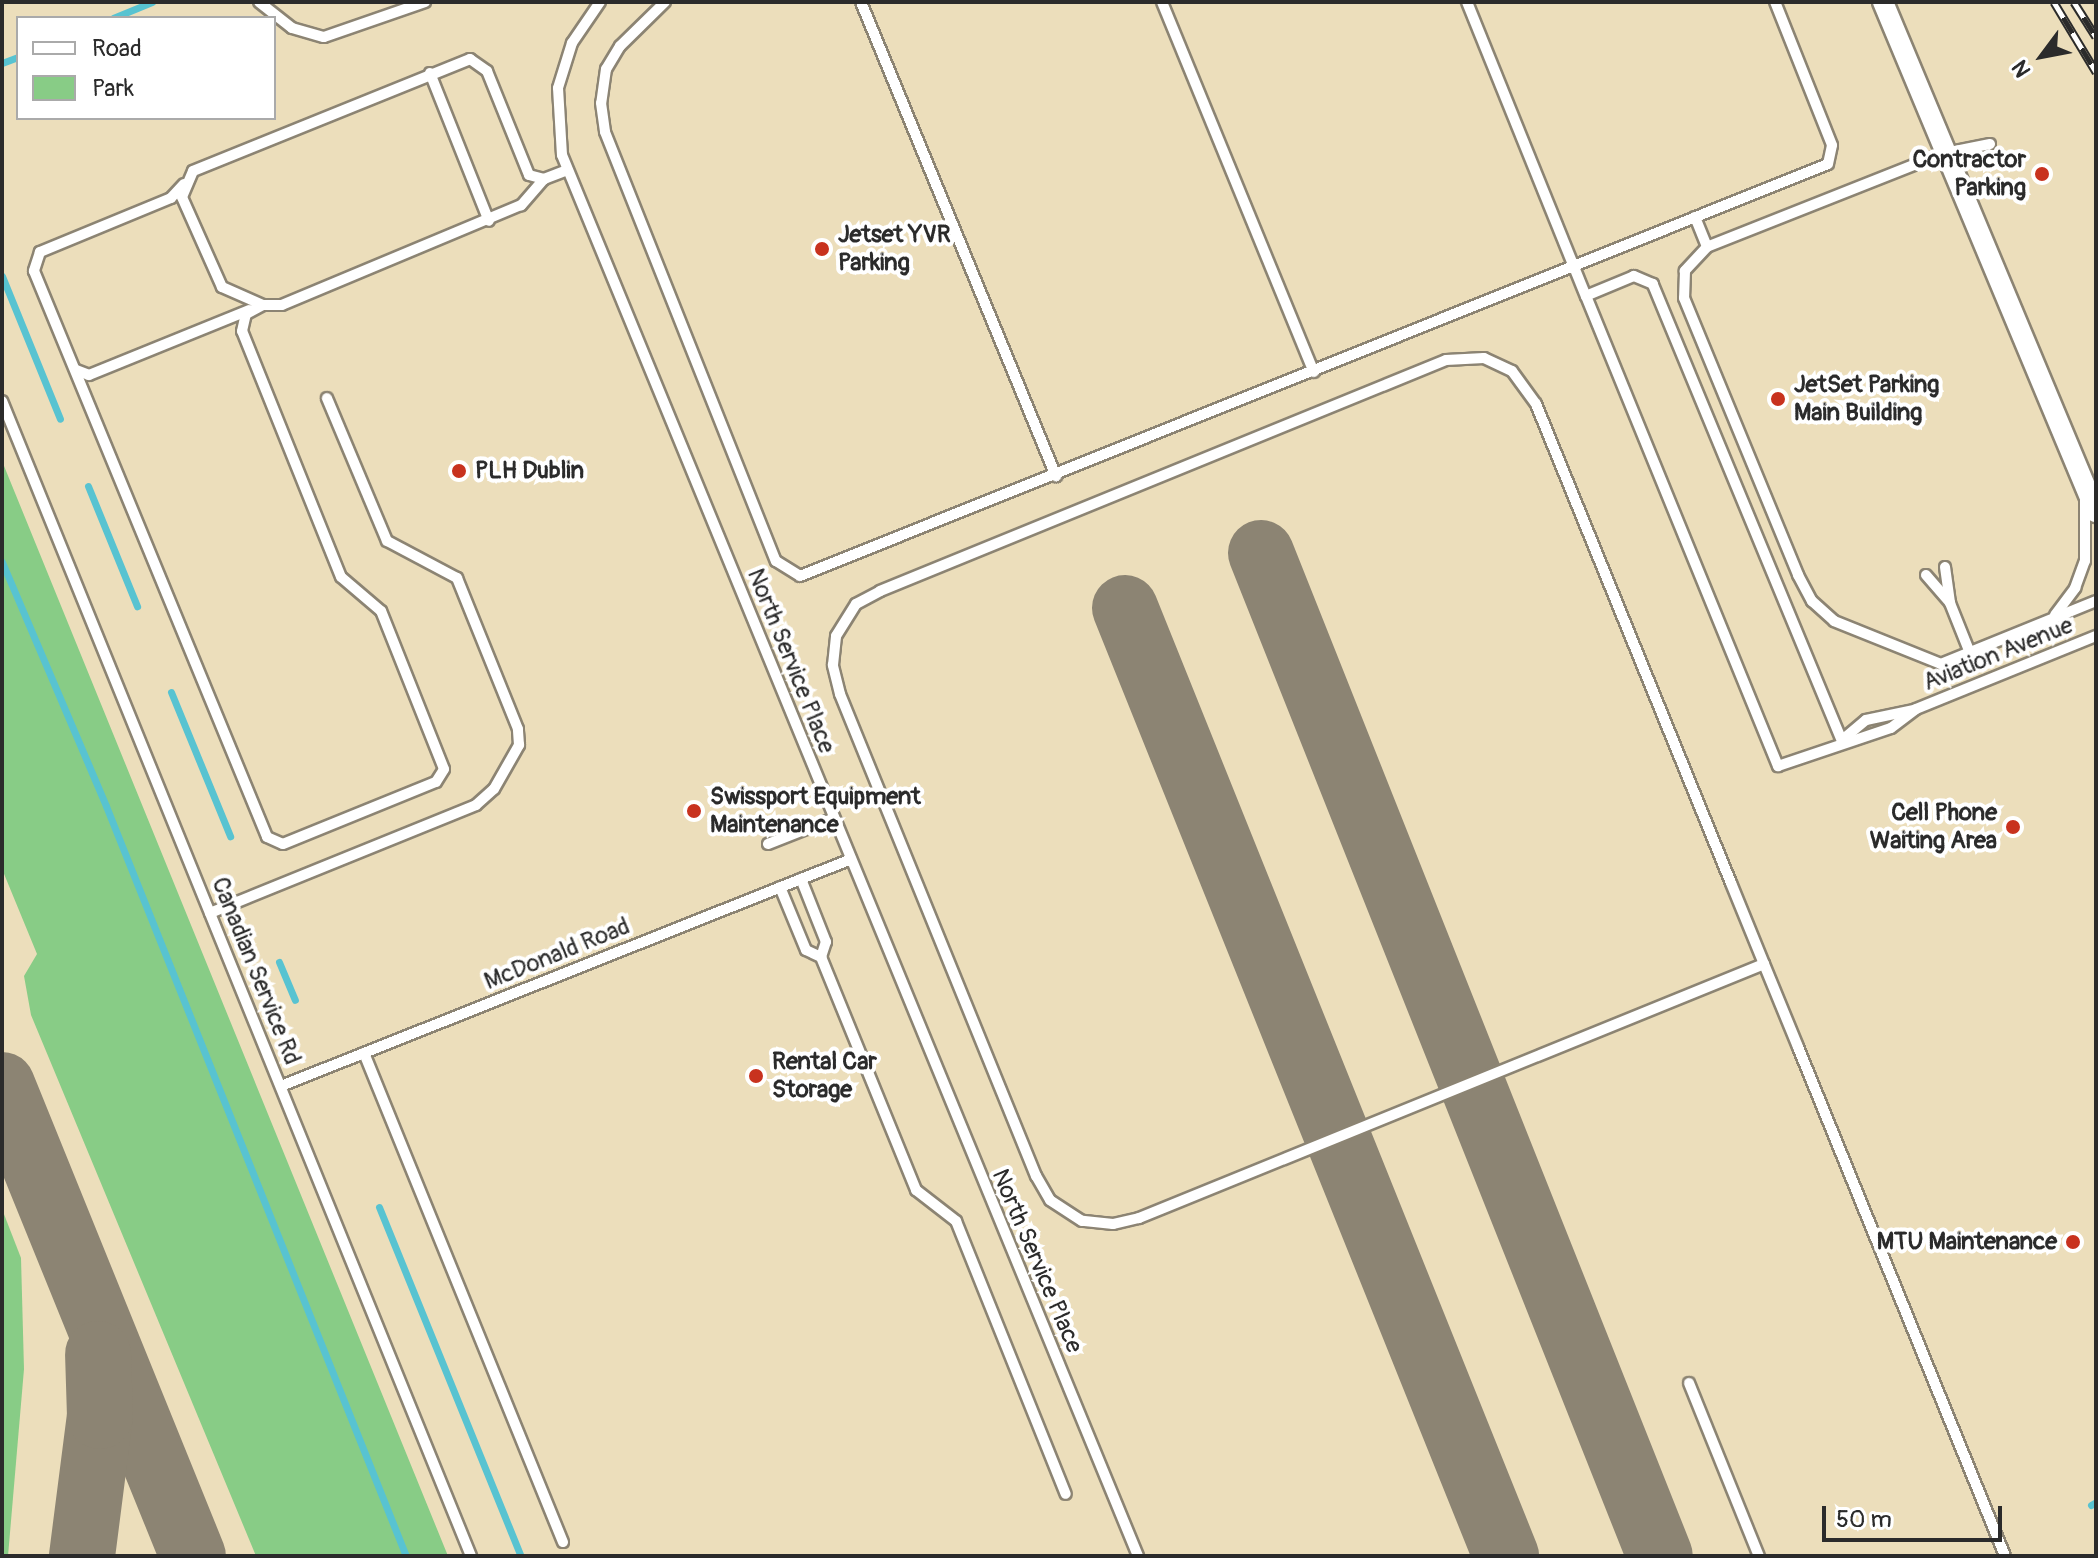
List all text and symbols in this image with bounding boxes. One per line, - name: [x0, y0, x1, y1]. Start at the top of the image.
- legend: [16, 16, 276, 120]
- north arrow: [2002, 16, 2082, 96]
- text: Road: [92, 34, 142, 63]
- text: N: [2006, 55, 2037, 82]
- text: Park: [92, 74, 134, 103]
- place label: Contractor Parking: [1912, 146, 2026, 202]
- marker: Contractor Parking: [2033, 165, 2051, 183]
- place label: Jetset YVR Parking: [838, 221, 951, 277]
- marker: Jetset YVR Parking: [813, 240, 831, 258]
- place label: JetSet Parking Main Building: [1794, 371, 1939, 427]
- marker: JetSet Parking Main Building: [1769, 390, 1787, 408]
- place label: PLH Dublin: [475, 457, 584, 485]
- marker: PLH Dublin: [450, 462, 468, 480]
- street label: North Service Place: [741, 564, 841, 758]
- street label: Aviation Avenue: [1919, 611, 2077, 697]
- place label: Swissport Equipment Maintenance: [710, 783, 921, 839]
- place label: Cell Phone Waiting Area: [1870, 799, 1997, 855]
- marker: Swissport Equipment Maintenance: [685, 802, 703, 820]
- marker: Cell Phone Waiting Area: [2004, 818, 2022, 836]
- street label: Canadian Service Rd: [205, 873, 307, 1069]
- street label: McDonald Road: [480, 912, 634, 996]
- place label: Rental Car Storage: [772, 1048, 877, 1104]
- marker: Rental Car Storage: [747, 1067, 765, 1085]
- street label: North Service Place: [985, 1165, 1089, 1357]
- place label: MTU Maintenance: [1877, 1228, 2057, 1256]
- marker: MTU Maintenance: [2064, 1233, 2082, 1251]
- scale bar: [1826, 1490, 2006, 1540]
- text: 50 m: [1836, 1505, 1892, 1534]

